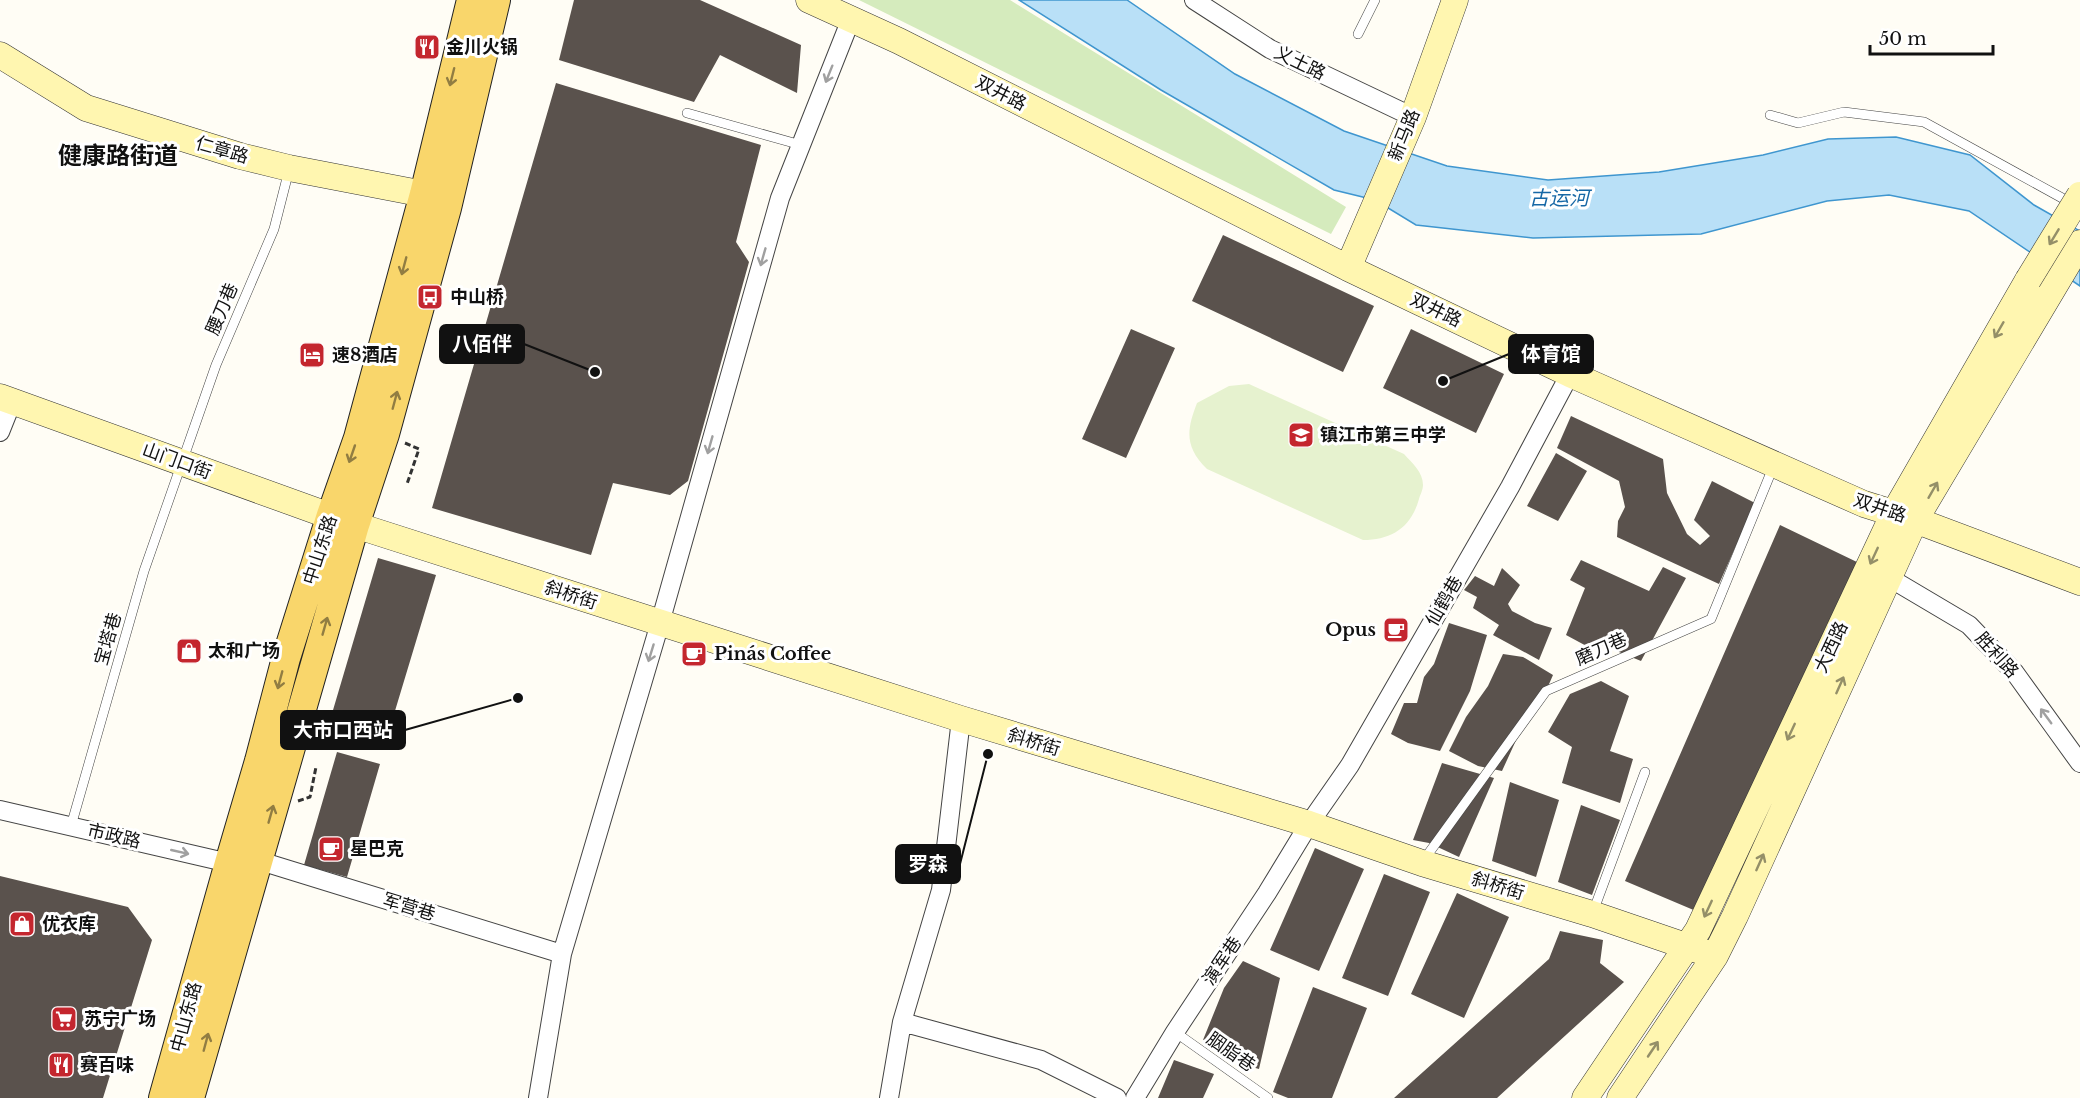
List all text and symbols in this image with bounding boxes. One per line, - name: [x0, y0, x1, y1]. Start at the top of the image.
- scale bar: [1870, 18, 1993, 56]
- text: 50 m: [1879, 28, 1927, 50]
- restaurant icon: 金川火锅: [412, 32, 442, 62]
- place label: 金川火锅: [446, 36, 518, 58]
- street label: 义土路: [1271, 41, 1329, 85]
- one-way arrow: [823, 64, 834, 83]
- one-way arrow: [445, 67, 457, 86]
- street label: 双井路: [972, 71, 1030, 115]
- street label: 新马路: [1384, 106, 1424, 164]
- street label: 仁章路: [193, 132, 251, 168]
- district label: 健康路街道: [58, 141, 178, 170]
- water label: 古运河: [1529, 186, 1593, 210]
- one-way arrow: [2048, 228, 2060, 245]
- one-way arrow: [757, 247, 768, 266]
- one-way arrow: [398, 256, 410, 275]
- street label: 腰刀巷: [201, 280, 243, 338]
- bus stop icon: 中山桥: [415, 282, 445, 312]
- place label: 中山桥: [450, 286, 504, 308]
- street label: 双井路: [1407, 288, 1465, 332]
- one-way arrow: [1993, 321, 2005, 338]
- callout: 八佰伴: [440, 325, 524, 363]
- text: 八佰伴: [452, 332, 512, 356]
- callout: 体育馆: [1509, 335, 1593, 373]
- hotel icon: 速8酒店: [297, 340, 327, 370]
- text: 体育馆: [1521, 342, 1581, 366]
- place label: 速8酒店: [332, 344, 397, 366]
- one-way arrow: [389, 391, 401, 410]
- school or university icon: 镇江市第三中学: [1286, 420, 1316, 450]
- place label: 镇江市第三中学: [1320, 424, 1446, 446]
- one-way arrow: [704, 435, 715, 454]
- street label: 山门口街: [139, 438, 215, 484]
- one-way arrow: [346, 444, 357, 463]
- one-way arrow: [1927, 482, 1939, 499]
- street label: 双井路: [1851, 489, 1909, 527]
- street label: 中山东路: [298, 512, 342, 588]
- one-way arrow: [1868, 546, 1879, 564]
- street label: 仙鹤巷: [1421, 572, 1467, 630]
- street label: 斜桥街: [542, 576, 600, 614]
- street label: 宝塔巷: [90, 610, 126, 668]
- cafe icon: Opus: [1381, 615, 1411, 645]
- one-way arrow: [320, 617, 331, 636]
- street label: 大西路: [1810, 618, 1852, 676]
- place label: Opus: [1325, 619, 1376, 641]
- street label: 磨刀巷: [1572, 628, 1630, 670]
- street label: 胜利路: [1971, 628, 2023, 682]
- shop icon: 太和广场: [174, 636, 204, 666]
- cafe icon: Pinás Coffee: [679, 639, 709, 669]
- place label: 太和广场: [208, 640, 280, 662]
- one-way arrow: [645, 643, 656, 662]
- place label: Pinás Coffee: [714, 643, 831, 665]
- one-way arrow: [274, 670, 286, 689]
- one-way arrow: [1834, 676, 1846, 694]
- one-way arrow: [2040, 708, 2052, 724]
- callout: 大市口西站: [281, 711, 405, 749]
- text: 大市口西站: [293, 718, 393, 742]
- one-way arrow: [1785, 723, 1797, 741]
- street label: 斜桥街: [1005, 724, 1063, 760]
- one-way arrow: [266, 805, 277, 824]
- street label: 市政路: [85, 819, 143, 853]
- cafe icon: 星巴克: [316, 834, 346, 864]
- place label: 星巴克: [350, 838, 404, 860]
- callout: 罗森: [896, 845, 960, 883]
- one-way arrow: [170, 846, 189, 858]
- text: 罗森: [908, 852, 948, 876]
- one-way arrow: [1754, 854, 1766, 872]
- street label: 斜桥街: [1469, 868, 1527, 904]
- street label: 军营巷: [380, 889, 438, 925]
- one-way arrow: [1702, 899, 1714, 917]
- shop icon: 优衣库: [7, 909, 37, 939]
- place label: 优衣库: [42, 913, 96, 935]
- street label: 演军巷: [1198, 932, 1246, 990]
- street label: 中山东路: [166, 979, 206, 1055]
- supermarket icon: 苏宁广场: [49, 1004, 79, 1034]
- place label: 苏宁广场: [84, 1008, 156, 1030]
- street label: 胭脂巷: [1203, 1028, 1259, 1076]
- one-way arrow: [201, 1032, 212, 1051]
- one-way arrow: [1647, 1042, 1659, 1058]
- restaurant icon: 赛百味: [46, 1050, 76, 1080]
- place label: 赛百味: [80, 1054, 134, 1076]

